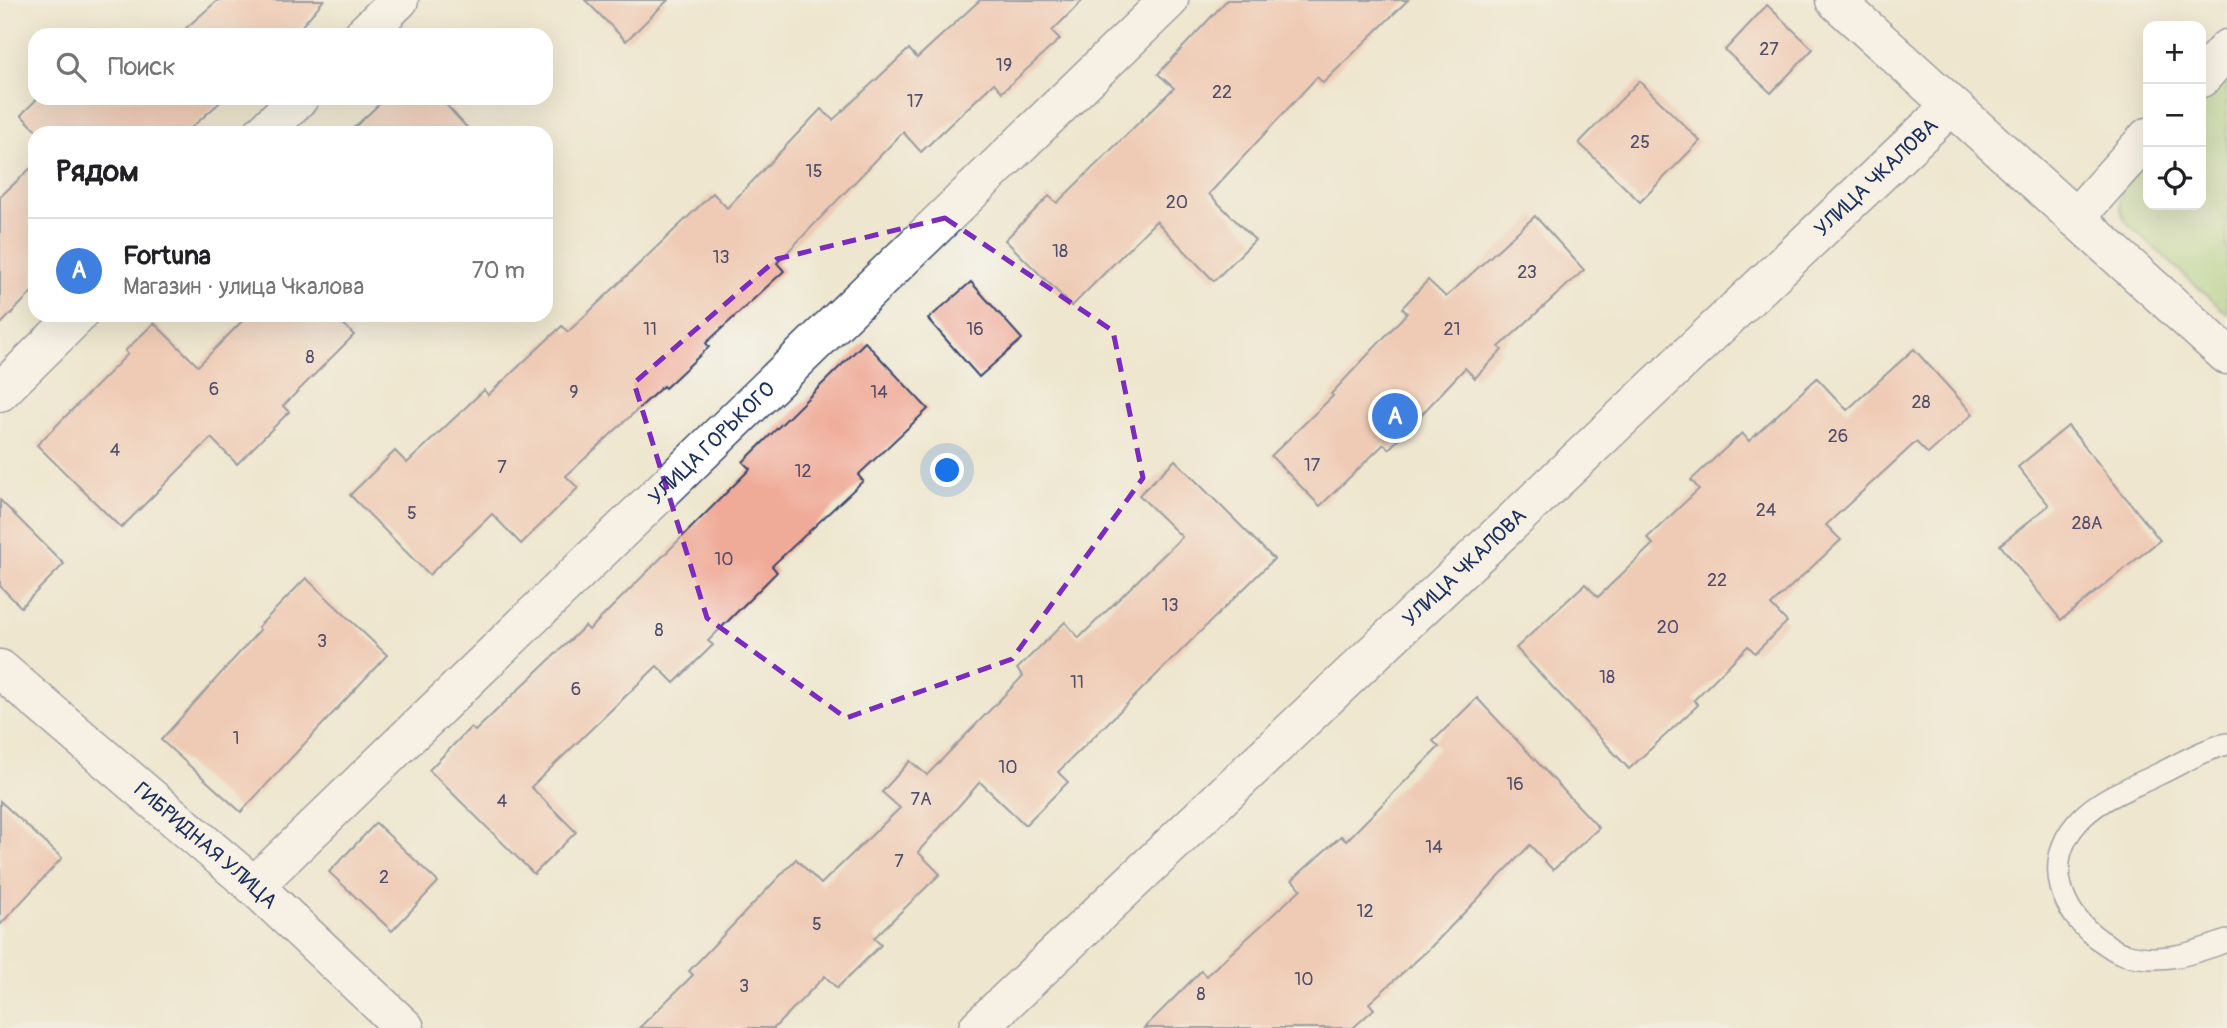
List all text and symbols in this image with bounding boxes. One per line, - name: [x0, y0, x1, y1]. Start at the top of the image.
- map controls: [2143, 21, 2206, 210]
- button: +: [2143, 21, 2206, 84]
- search box: [28, 28, 553, 105]
- house number: 27: [1759, 38, 1779, 61]
- icon: search: [52, 48, 90, 86]
- text: Поиск: [108, 51, 176, 83]
- house number: 19: [996, 54, 1012, 77]
- house number: 22: [1212, 81, 1232, 104]
- button: −: [2143, 84, 2206, 147]
- house number: 17: [907, 90, 924, 113]
- street label: УЛИЦА ЧКАЛОВА: [1808, 112, 1944, 242]
- house number: 25: [1630, 131, 1650, 154]
- button: locate: [2143, 147, 2206, 210]
- text: Рядом: [56, 153, 139, 190]
- house number: 15: [806, 160, 822, 183]
- house number: 20: [1166, 191, 1188, 214]
- text: Fortuna: [123, 240, 211, 272]
- house number: 18: [1052, 240, 1068, 263]
- house number: 13: [712, 246, 730, 269]
- text: A: [72, 256, 86, 285]
- text: 70 m: [472, 256, 525, 285]
- house number: 23: [1517, 261, 1537, 284]
- text: Магазин · улица Чкалова: [123, 272, 364, 301]
- house number: 11: [643, 318, 657, 341]
- house number: 16: [966, 318, 984, 341]
- house number: 21: [1443, 318, 1461, 341]
- house number: 8: [305, 346, 315, 369]
- street label: УЛИЦА ГОРЬКОГО: [643, 375, 781, 510]
- house number: 6: [209, 378, 219, 401]
- house number: 9: [569, 381, 579, 404]
- house number: 14: [870, 381, 888, 404]
- pin: A: [1372, 390, 1418, 442]
- house number: 28: [1911, 391, 1931, 414]
- house number: 26: [1828, 425, 1848, 448]
- house number: 4: [110, 439, 121, 462]
- your location: [930, 453, 964, 487]
- house number: 17: [1304, 454, 1321, 477]
- house number: 7: [497, 456, 507, 479]
- house number: 12: [794, 460, 812, 483]
- house number: 24: [1756, 499, 1777, 522]
- house number: 5: [407, 502, 417, 525]
- street label: УЛИЦА ЧКАЛОВА: [1397, 502, 1532, 632]
- house number: 28А: [2072, 512, 2103, 535]
- house number: 10: [714, 548, 734, 571]
- house number: 22: [1707, 569, 1727, 592]
- house number: 13: [1161, 594, 1179, 617]
- house number: 20: [1657, 616, 1679, 639]
- house number: 8: [654, 619, 664, 642]
- house number: 3: [317, 630, 327, 653]
- house number: 18: [1599, 666, 1615, 689]
- house number: 11: [1070, 671, 1084, 694]
- house number: 6: [571, 678, 581, 701]
- house number: 1: [232, 727, 240, 750]
- house number: 10: [998, 756, 1018, 779]
- house number: 16: [1506, 773, 1524, 796]
- street label: ГИБРИДНАЯ УЛИЦА: [128, 776, 283, 915]
- house number: 7А: [910, 788, 932, 811]
- house number: 4: [497, 790, 508, 813]
- house number: 14: [1425, 836, 1443, 859]
- house number: 7: [894, 850, 904, 873]
- house number: 2: [379, 866, 389, 889]
- house number: 12: [1356, 900, 1374, 923]
- house number: 5: [812, 913, 822, 936]
- house number: 10: [1294, 968, 1314, 991]
- house number: 3: [739, 975, 749, 998]
- house number: 8: [1196, 983, 1206, 1006]

